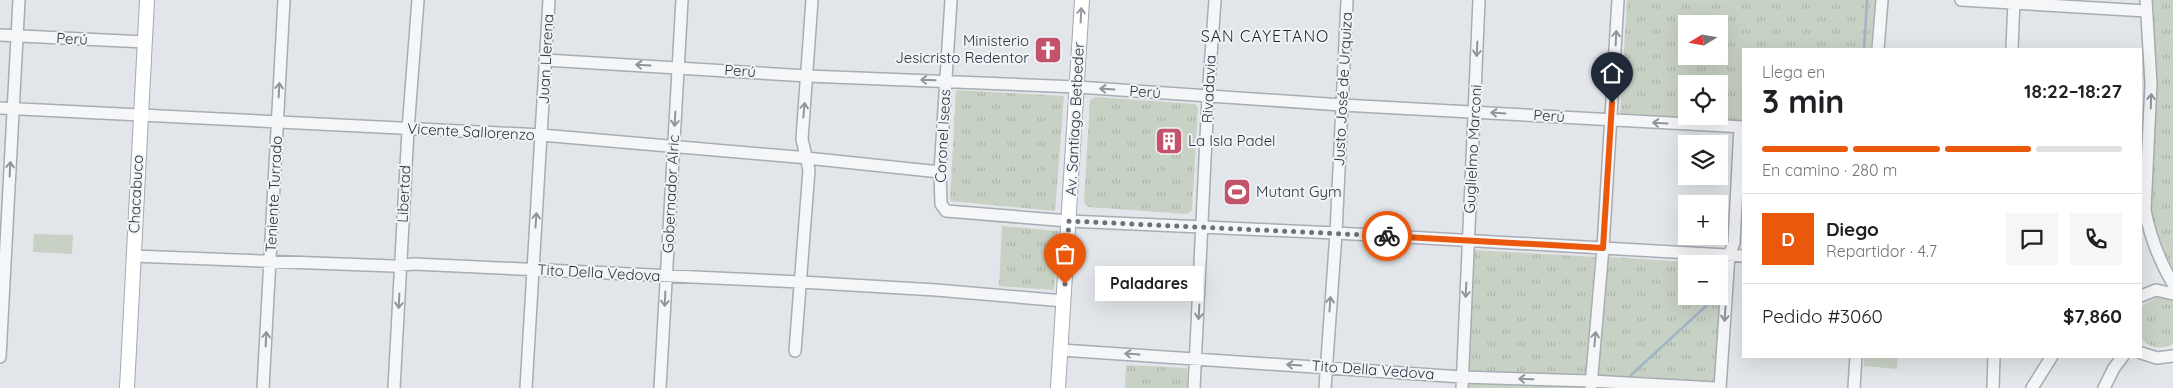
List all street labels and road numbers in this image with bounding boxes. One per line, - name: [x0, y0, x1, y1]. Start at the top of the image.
- street label: Justo José de Urquiza: [1329, 11, 1356, 167]
- street label: Juan Llerena: [534, 13, 557, 105]
- street label: Perú: [56, 28, 88, 49]
- street label: Av. Santiago Betbeder: [1061, 41, 1088, 196]
- street label: Rivadavia: [1197, 54, 1220, 124]
- street label: Perú: [724, 60, 756, 81]
- street label: Perú: [1129, 81, 1161, 102]
- street label: Guglielmo Marconi: [1460, 84, 1485, 214]
- street label: Coronel Iseas: [931, 89, 954, 183]
- street label: Perú: [1533, 105, 1565, 126]
- street label: Vicente Sallorenzo: [407, 119, 535, 144]
- street label: Gobernador Alric: [658, 134, 683, 254]
- street label: Teniente Turrado: [261, 135, 286, 253]
- street label: Chacabuco: [124, 154, 147, 234]
- street label: Libertad: [393, 165, 415, 223]
- street label: Tito Della Vedova: [537, 260, 661, 285]
- street label: Tito Della Vedova: [1311, 356, 1435, 383]

